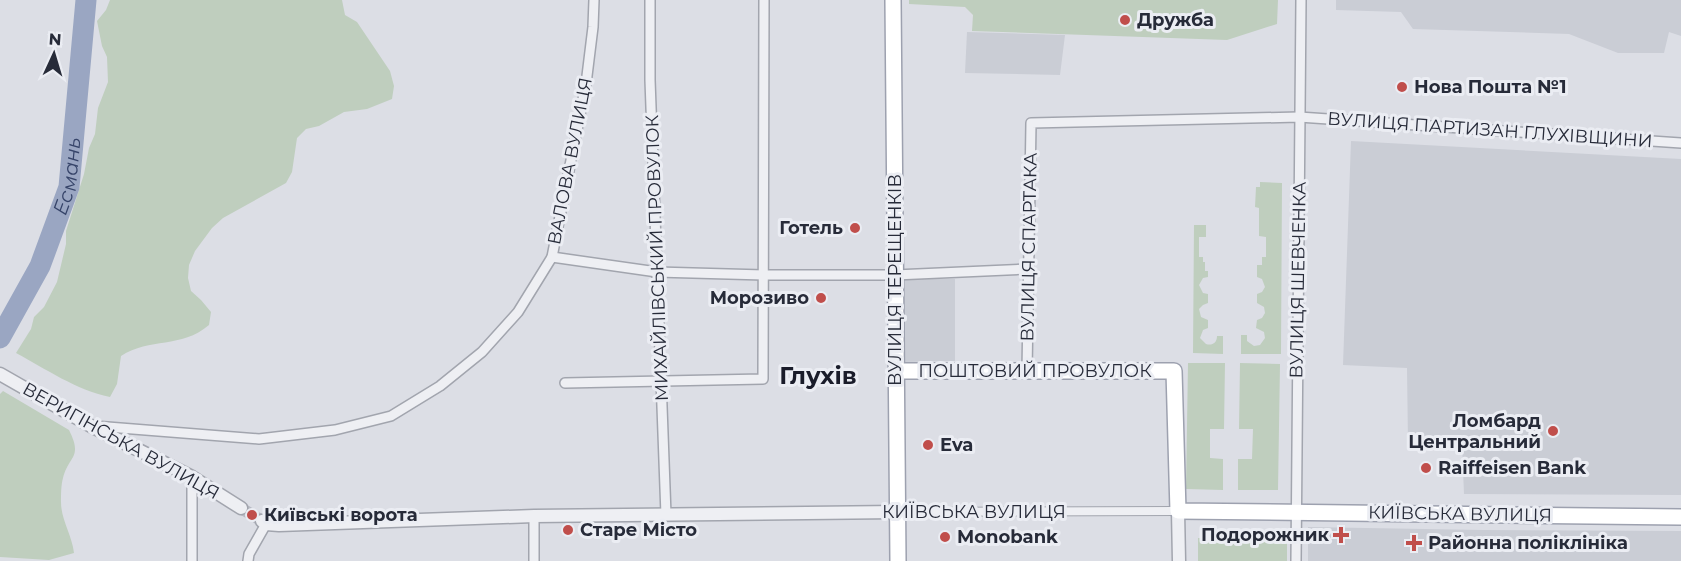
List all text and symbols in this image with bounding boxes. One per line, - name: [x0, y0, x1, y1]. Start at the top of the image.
- place label: Дружба: [1137, 9, 1214, 31]
- marker: Дружба: [1118, 13, 1132, 27]
- north arrow: [24, 24, 84, 84]
- text: N: [48, 30, 62, 49]
- street label: ВАЛОВА ВУЛИЦЯ: [543, 76, 597, 246]
- place label: Нова Пошта №1: [1414, 76, 1567, 98]
- marker: Нова Пошта №1: [1395, 80, 1409, 94]
- street label: ВУЛИЦЯ ПАРТИЗАН ГЛУХІВЩИНИ: [1327, 108, 1653, 152]
- street label: МИХАЙЛІВСЬКИЙ ПРОВУЛОК: [641, 114, 673, 402]
- water label: Есмань: [48, 136, 85, 218]
- street label: ВУЛИЦЯ СПАРТАКА: [1016, 152, 1042, 342]
- street label: ВУЛИЦЯ ТЕРЕЩЕНКІВ: [884, 174, 906, 386]
- street label: ВУЛИЦЯ ШЕВЧЕНКА: [1285, 181, 1311, 379]
- place label: Готель: [779, 217, 843, 239]
- marker: Готель: [848, 221, 862, 235]
- place label: Морозиво: [710, 287, 809, 309]
- marker: Морозиво: [814, 291, 828, 305]
- street label: ПОШТОВИЙ ПРОВУЛОК: [918, 360, 1152, 382]
- district label: Глухів: [779, 361, 857, 390]
- street label: ВЕРИГІНСЬКА ВУЛИЦЯ: [19, 378, 223, 504]
- place label: Ломбард Центральний: [1408, 410, 1541, 453]
- marker: Ломбард Центральний: [1546, 424, 1560, 438]
- place label: Eva: [940, 434, 973, 456]
- marker: Eva: [921, 438, 935, 452]
- place label: Raiffeisen Bank: [1438, 457, 1586, 479]
- marker: Raiffeisen Bank: [1419, 461, 1433, 475]
- street label: КИЇВСЬКА ВУЛИЦЯ: [882, 501, 1066, 523]
- street label: КИЇВСЬКА ВУЛИЦЯ: [1368, 501, 1552, 527]
- place label: Київські ворота: [264, 504, 418, 526]
- marker: Київські ворота: [245, 508, 259, 522]
- place label: Старе Місто: [580, 519, 697, 541]
- marker: Старе Місто: [561, 523, 575, 537]
- place label: Подорожник: [1201, 524, 1329, 546]
- place label: Monobank: [957, 526, 1058, 548]
- marker: Подорожник: [1334, 528, 1348, 542]
- marker: Monobank: [938, 530, 952, 544]
- place label: Районна поліклініка: [1428, 532, 1628, 554]
- marker: Районна поліклініка: [1405, 534, 1423, 552]

